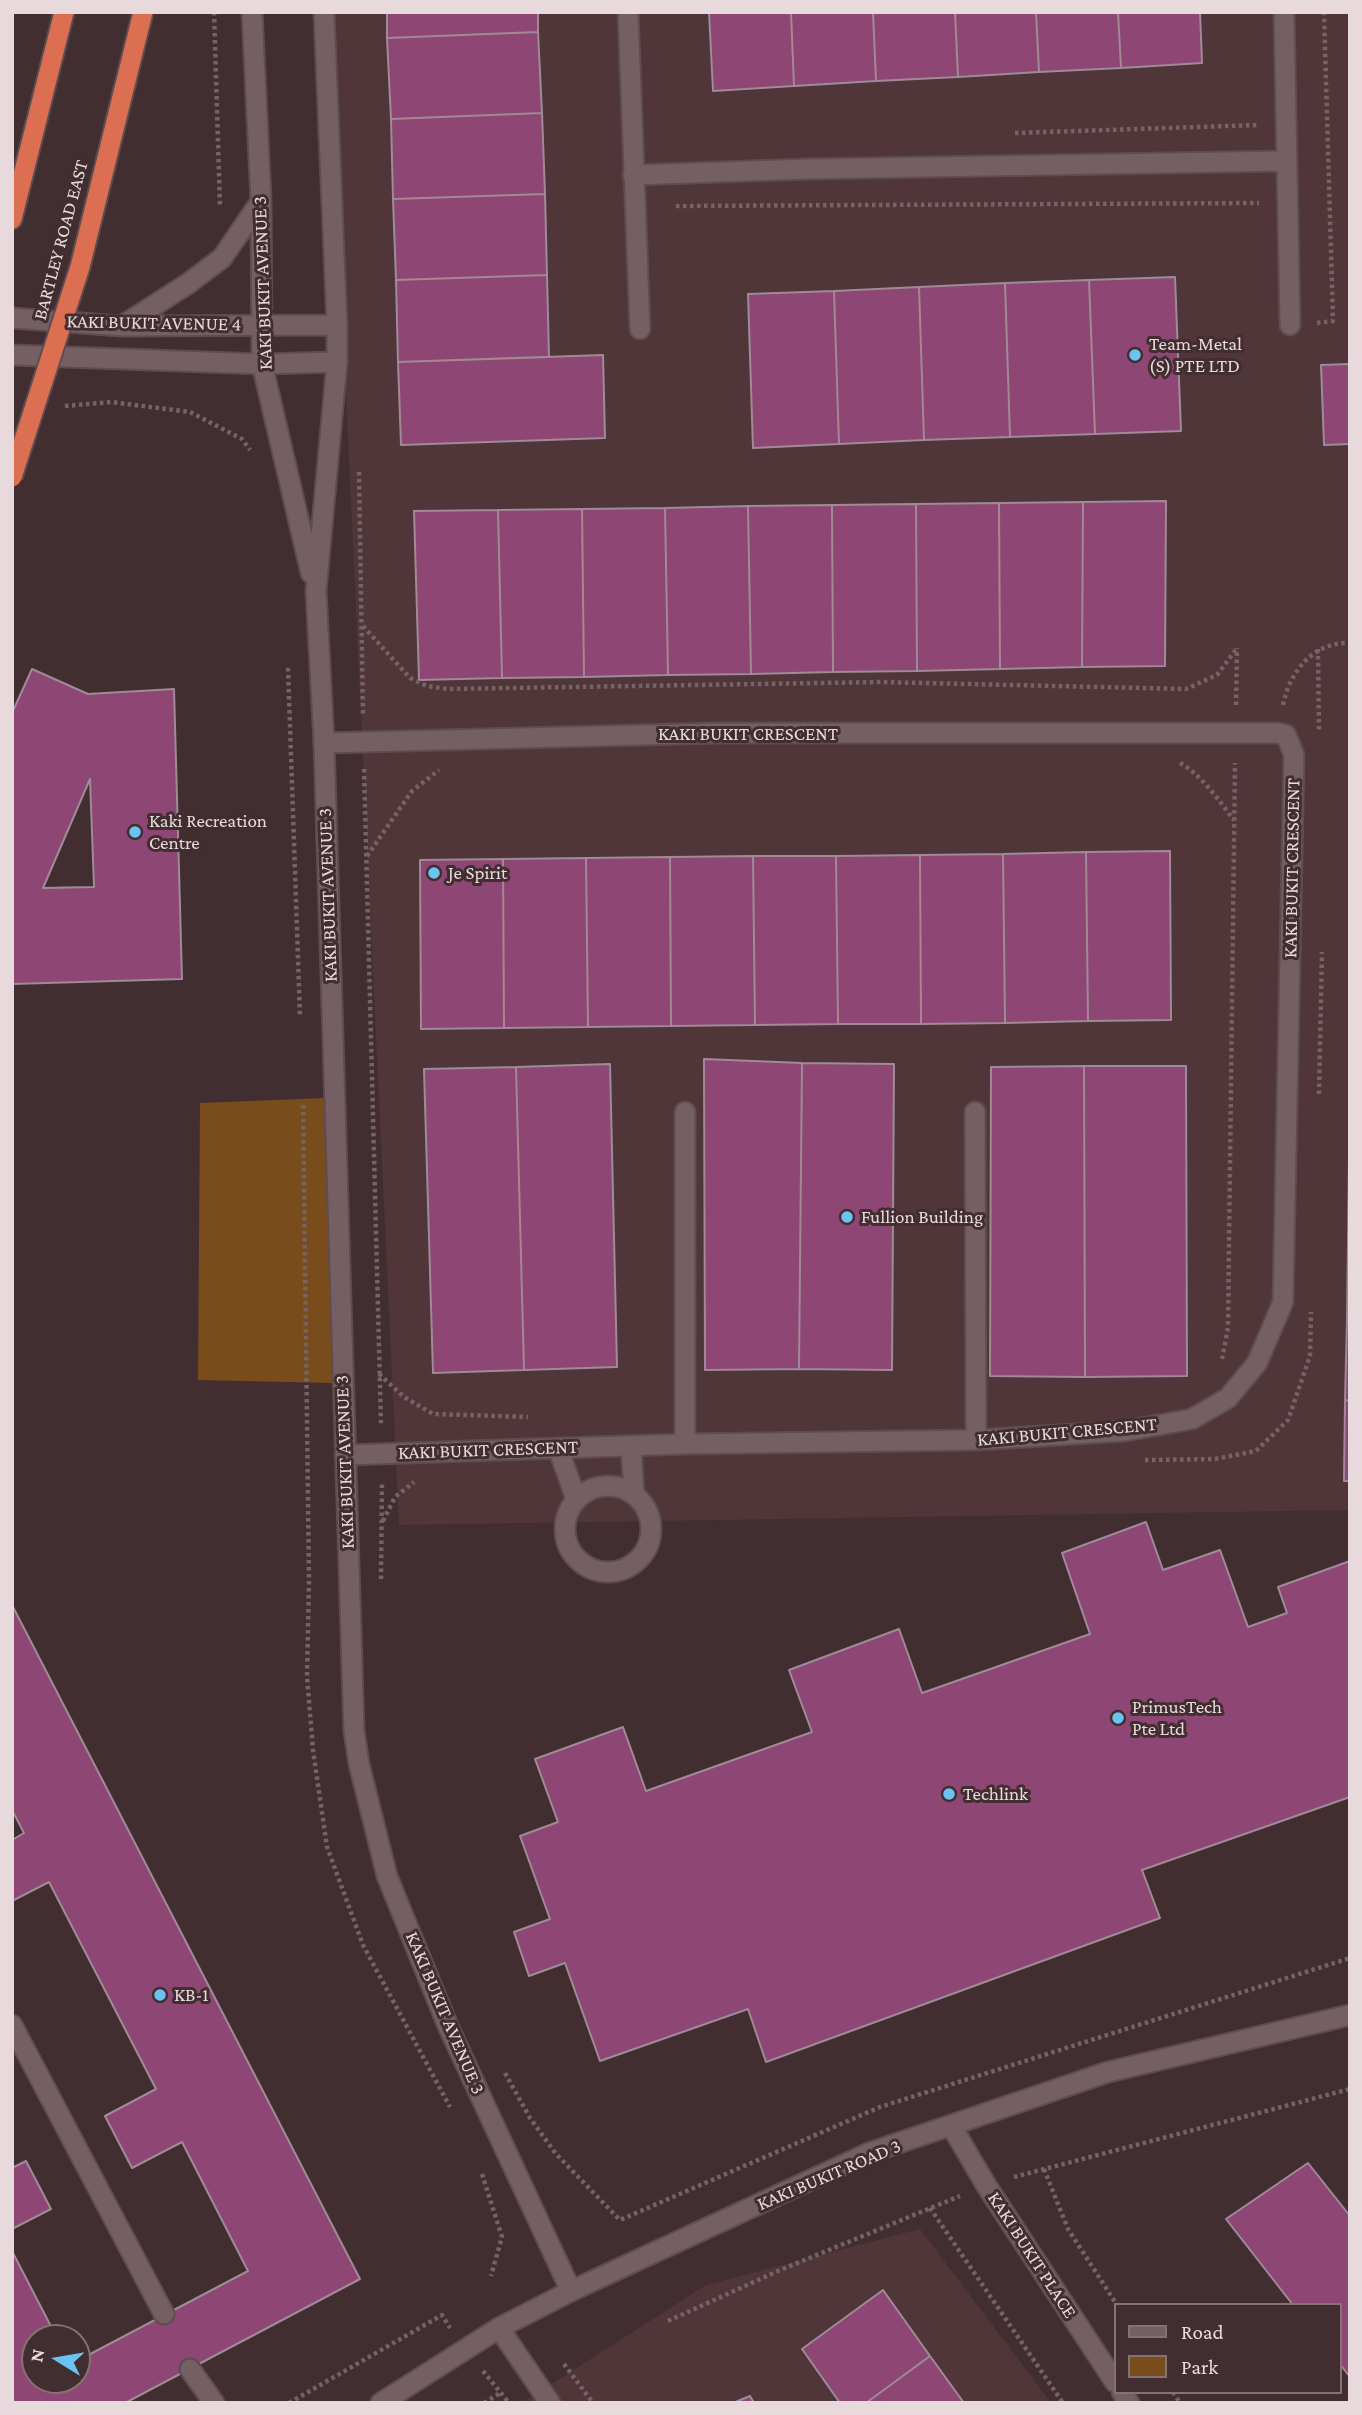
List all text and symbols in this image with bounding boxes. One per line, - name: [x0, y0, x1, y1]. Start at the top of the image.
- street label: BARTLEY ROAD EAST: [29, 157, 93, 323]
- street label: KAKI BUKIT AVENUE 3: [249, 196, 277, 370]
- street label: KAKI BUKIT AVENUE 4: [66, 310, 242, 336]
- place label: Team-Metal (S) PTE LTD: [1149, 333, 1242, 377]
- marker: Team-Metal (S) PTE LTD: [1127, 347, 1143, 363]
- street label: KAKI BUKIT CRESCENT: [658, 723, 838, 745]
- street label: KAKI BUKIT CRESCENT: [1279, 778, 1305, 958]
- street label: KAKI BUKIT AVENUE 3: [314, 808, 342, 982]
- place label: Kaki Recreation Centre: [149, 810, 267, 854]
- marker: Kaki Recreation Centre: [127, 824, 143, 840]
- place label: Je Spirit: [448, 862, 507, 884]
- marker: Je Spirit: [426, 865, 442, 881]
- place label: Fullion Building: [861, 1206, 983, 1228]
- marker: Fullion Building: [839, 1209, 855, 1225]
- street label: KAKI BUKIT AVENUE 3: [331, 1375, 359, 1549]
- street label: KAKI BUKIT CRESCENT: [976, 1413, 1158, 1451]
- street label: KAKI BUKIT CRESCENT: [398, 1435, 578, 1465]
- place label: PrimusTech Pte Ltd: [1132, 1696, 1222, 1740]
- marker: PrimusTech Pte Ltd: [1110, 1710, 1126, 1726]
- place label: Techlink: [963, 1783, 1028, 1805]
- marker: Techlink: [941, 1786, 957, 1802]
- street label: KAKI BUKIT AVENUE 3: [400, 1928, 490, 2098]
- place label: KB-1: [174, 1984, 208, 2006]
- marker: KB-1: [152, 1987, 168, 2003]
- street label: KAKI BUKIT ROAD 3: [754, 2134, 904, 2216]
- street label: KAKI BUKIT PLACE: [983, 2188, 1081, 2322]
- legend: [1114, 2303, 1341, 2394]
- text: Road: [1181, 2320, 1224, 2344]
- north arrow: [21, 2324, 91, 2394]
- text: N: [25, 2347, 48, 2364]
- text: Park: [1181, 2355, 1218, 2379]

